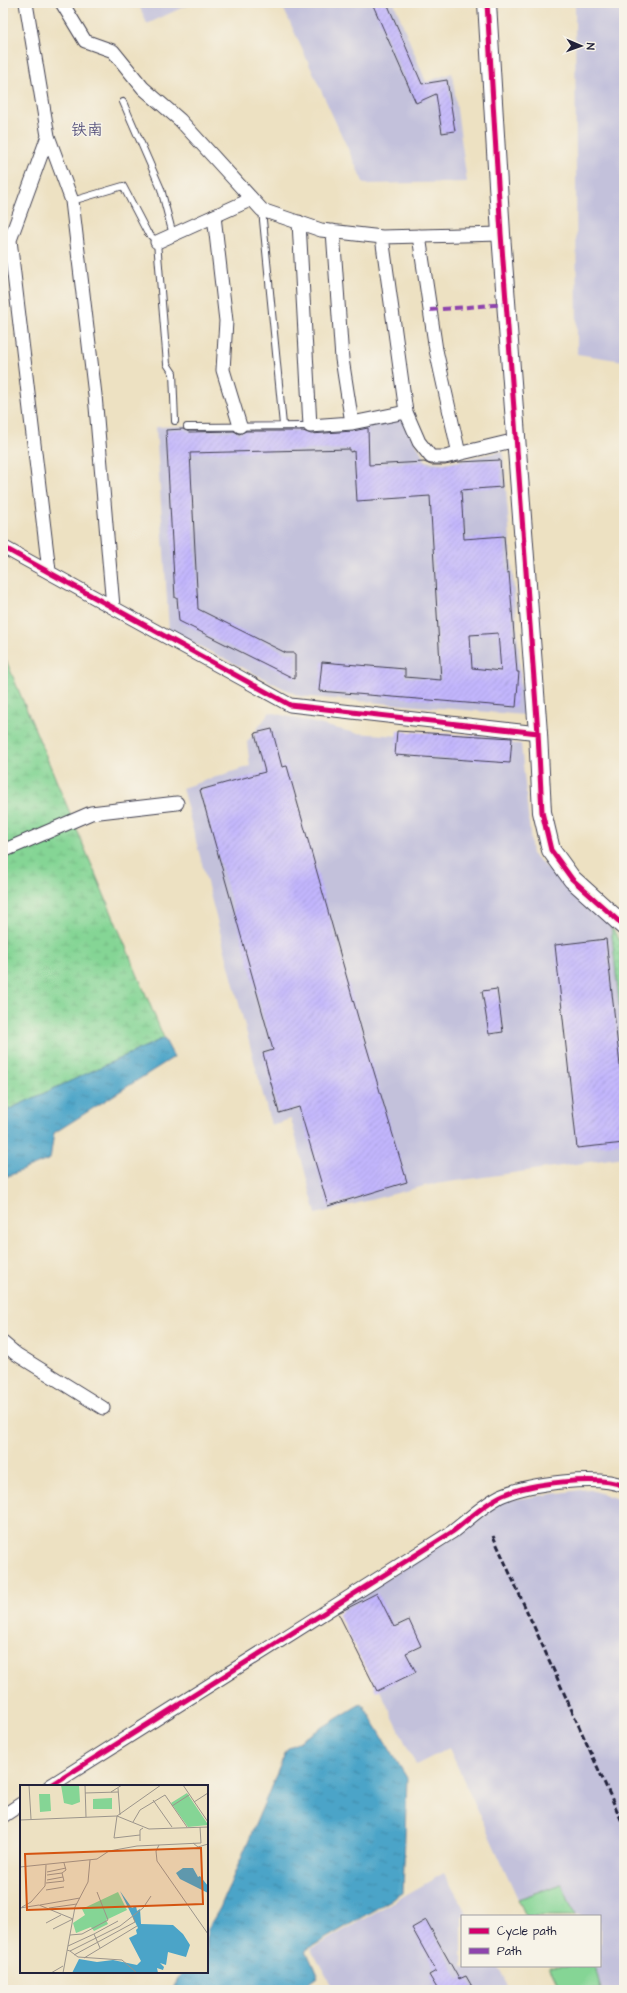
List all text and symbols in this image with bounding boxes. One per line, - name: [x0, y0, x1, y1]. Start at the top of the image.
- north arrow: [561, 26, 601, 66]
- text: N: [583, 43, 598, 50]
- district label: 铁南: [71, 119, 103, 141]
- inset map: [20, 1785, 208, 1973]
- legend: [461, 1915, 601, 1967]
- text: Cycle path: [497, 1923, 556, 1941]
- text: Path: [497, 1943, 522, 1960]

